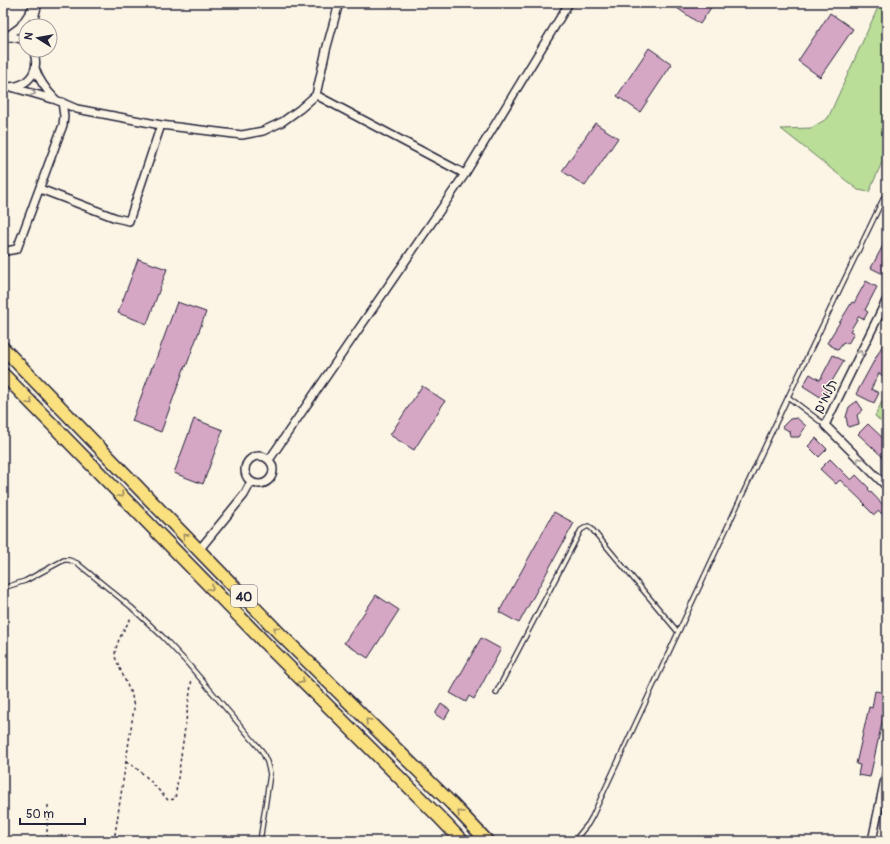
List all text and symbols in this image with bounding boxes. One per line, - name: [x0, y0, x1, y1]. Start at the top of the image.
- north arrow: [18, 18, 58, 58]
- text: N: [22, 31, 36, 41]
- one-way arrow: [30, 88, 37, 97]
- one-way arrow: [855, 349, 863, 357]
- street label: תלמים: [810, 376, 841, 416]
- one-way arrow: [25, 397, 33, 405]
- one-way arrow: [856, 457, 864, 465]
- one-way arrow: [116, 490, 124, 498]
- one-way arrow: [182, 533, 190, 541]
- one-way arrow: [206, 583, 214, 591]
- road number: 40: [231, 585, 257, 607]
- one-way arrow: [273, 626, 281, 634]
- one-way arrow: [297, 676, 305, 684]
- one-way arrow: [365, 718, 373, 726]
- scale bar: [20, 800, 85, 826]
- text: 50 m: [26, 807, 54, 822]
- one-way arrow: [457, 810, 465, 818]

